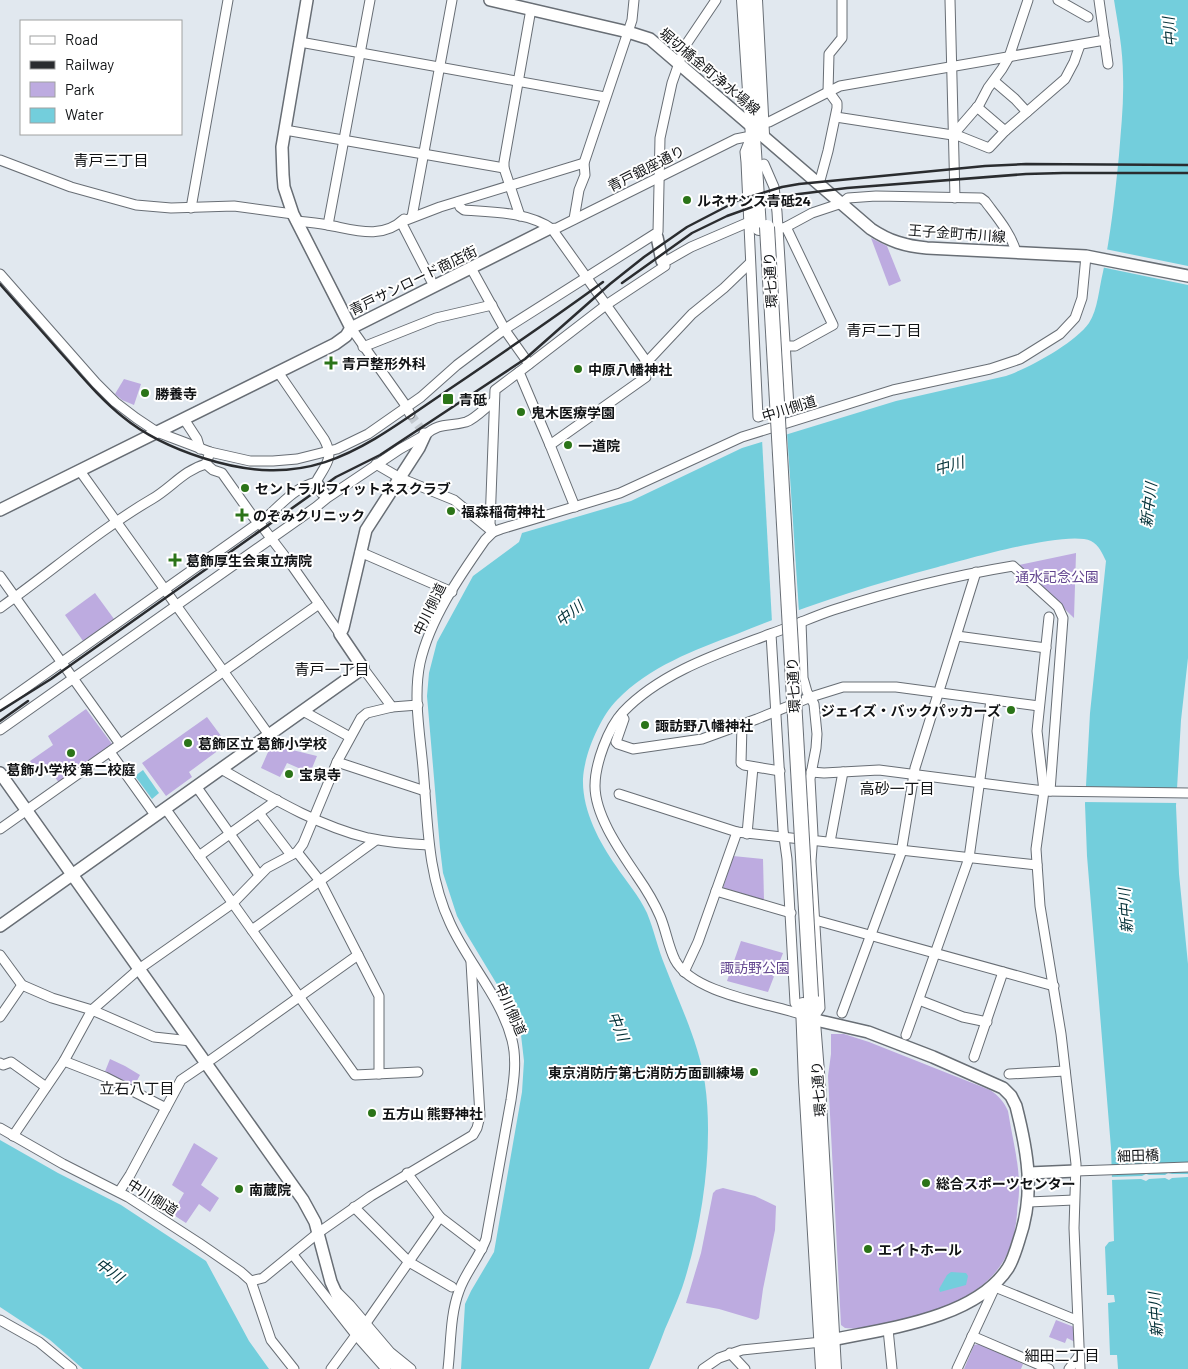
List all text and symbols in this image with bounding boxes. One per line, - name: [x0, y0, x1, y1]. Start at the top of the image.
- water label: 中川: [1159, 14, 1179, 48]
- legend: [20, 20, 182, 135]
- street label: 堀切橋金町浄水場線: [656, 24, 764, 118]
- text: Road: [65, 30, 98, 48]
- text: Railway: [65, 55, 114, 73]
- text: Park: [65, 80, 95, 98]
- text: Water: [65, 105, 104, 123]
- street label: 青戸銀座通り: [605, 141, 687, 195]
- district label: 青戸三丁目: [73, 151, 149, 169]
- place label: ルネサンス青砥24: [697, 192, 811, 209]
- marker: ルネサンス青砥24: [681, 194, 693, 206]
- street label: 王子金町市川線: [908, 221, 1006, 245]
- street label: 青戸サンロード商店街: [346, 242, 480, 318]
- street label: 環七通り: [760, 252, 780, 308]
- district label: 青戸二丁目: [846, 321, 922, 339]
- place label: 青戸整形外科: [342, 355, 426, 372]
- marker: 青戸整形外科: [324, 356, 338, 370]
- place label: 中原八幡神社: [588, 361, 672, 378]
- marker: 中原八幡神社: [572, 363, 584, 375]
- place label: 勝養寺: [155, 385, 197, 402]
- marker: 勝養寺: [139, 387, 151, 399]
- place label: 青砥: [459, 391, 487, 408]
- marker: 青砥: [441, 392, 455, 406]
- street label: 中川側道: [760, 392, 818, 424]
- place label: 鬼木医療学園: [531, 404, 615, 421]
- marker: 鬼木医療学園: [515, 406, 527, 418]
- place label: 一道院: [578, 437, 620, 454]
- marker: 一道院: [562, 439, 574, 451]
- water label: 中川: [932, 452, 968, 478]
- place label: セントラルフィットネスクラブ: [255, 480, 451, 497]
- water label: 新中川: [1136, 480, 1160, 528]
- marker: セントラルフィットネスクラブ: [239, 482, 251, 494]
- place label: 福森稲荷神社: [461, 503, 545, 520]
- marker: 福森稲荷神社: [445, 505, 457, 517]
- place label: のぞみクリニック: [253, 507, 365, 524]
- marker: のぞみクリニック: [235, 508, 249, 522]
- place label: 葛飾厚生会東立病院: [186, 552, 312, 569]
- marker: 葛飾厚生会東立病院: [168, 553, 182, 567]
- park label: 通水記念公園: [1015, 568, 1099, 585]
- street label: 中川側道: [409, 580, 449, 638]
- water label: 中川: [552, 595, 588, 629]
- street label: 環七通り: [783, 657, 803, 713]
- district label: 青戸一丁目: [294, 660, 370, 678]
- place label: ジェイズ・バックパッカーズ: [821, 702, 1001, 719]
- marker: ジェイズ・バックパッカーズ: [1005, 704, 1017, 716]
- place label: 諏訪野八幡神社: [655, 717, 753, 734]
- marker: 諏訪野八幡神社: [639, 719, 651, 731]
- place label: 葛飾区立 葛飾小学校: [198, 735, 327, 752]
- marker: 葛飾区立 葛飾小学校: [182, 737, 194, 749]
- marker: 葛飾小学校 第二校庭: [65, 747, 77, 759]
- place label: 葛飾小学校 第二校庭: [7, 761, 135, 778]
- place label: 宝泉寺: [299, 766, 341, 783]
- marker: 宝泉寺: [283, 768, 295, 780]
- district label: 高砂一丁目: [859, 779, 935, 797]
- water label: 新中川: [1114, 886, 1136, 934]
- park label: 諏訪野公園: [720, 959, 790, 976]
- street label: 中川側道: [492, 980, 530, 1038]
- water label: 中川: [605, 1009, 634, 1045]
- street label: 環七通り: [808, 1060, 828, 1118]
- place label: 東京消防庁第七消防方面訓練場: [548, 1064, 744, 1081]
- marker: 東京消防庁第七消防方面訓練場: [748, 1066, 760, 1078]
- district label: 立石八丁目: [99, 1079, 175, 1097]
- place label: 五方山 熊野神社: [382, 1105, 483, 1122]
- marker: 五方山 熊野神社: [366, 1107, 378, 1119]
- street label: 細田橋: [1117, 1146, 1159, 1164]
- street label: 中川側道: [125, 1175, 181, 1219]
- place label: 総合スポーツセンター: [936, 1175, 1076, 1192]
- marker: 総合スポーツセンター: [920, 1177, 932, 1189]
- place label: 南蔵院: [249, 1181, 291, 1198]
- marker: 南蔵院: [233, 1183, 245, 1195]
- place label: エイトホール: [878, 1241, 962, 1258]
- marker: エイトホール: [862, 1243, 874, 1255]
- water label: 中川: [93, 1254, 129, 1287]
- water label: 新中川: [1144, 1290, 1166, 1338]
- district label: 細田二丁目: [1024, 1346, 1100, 1364]

